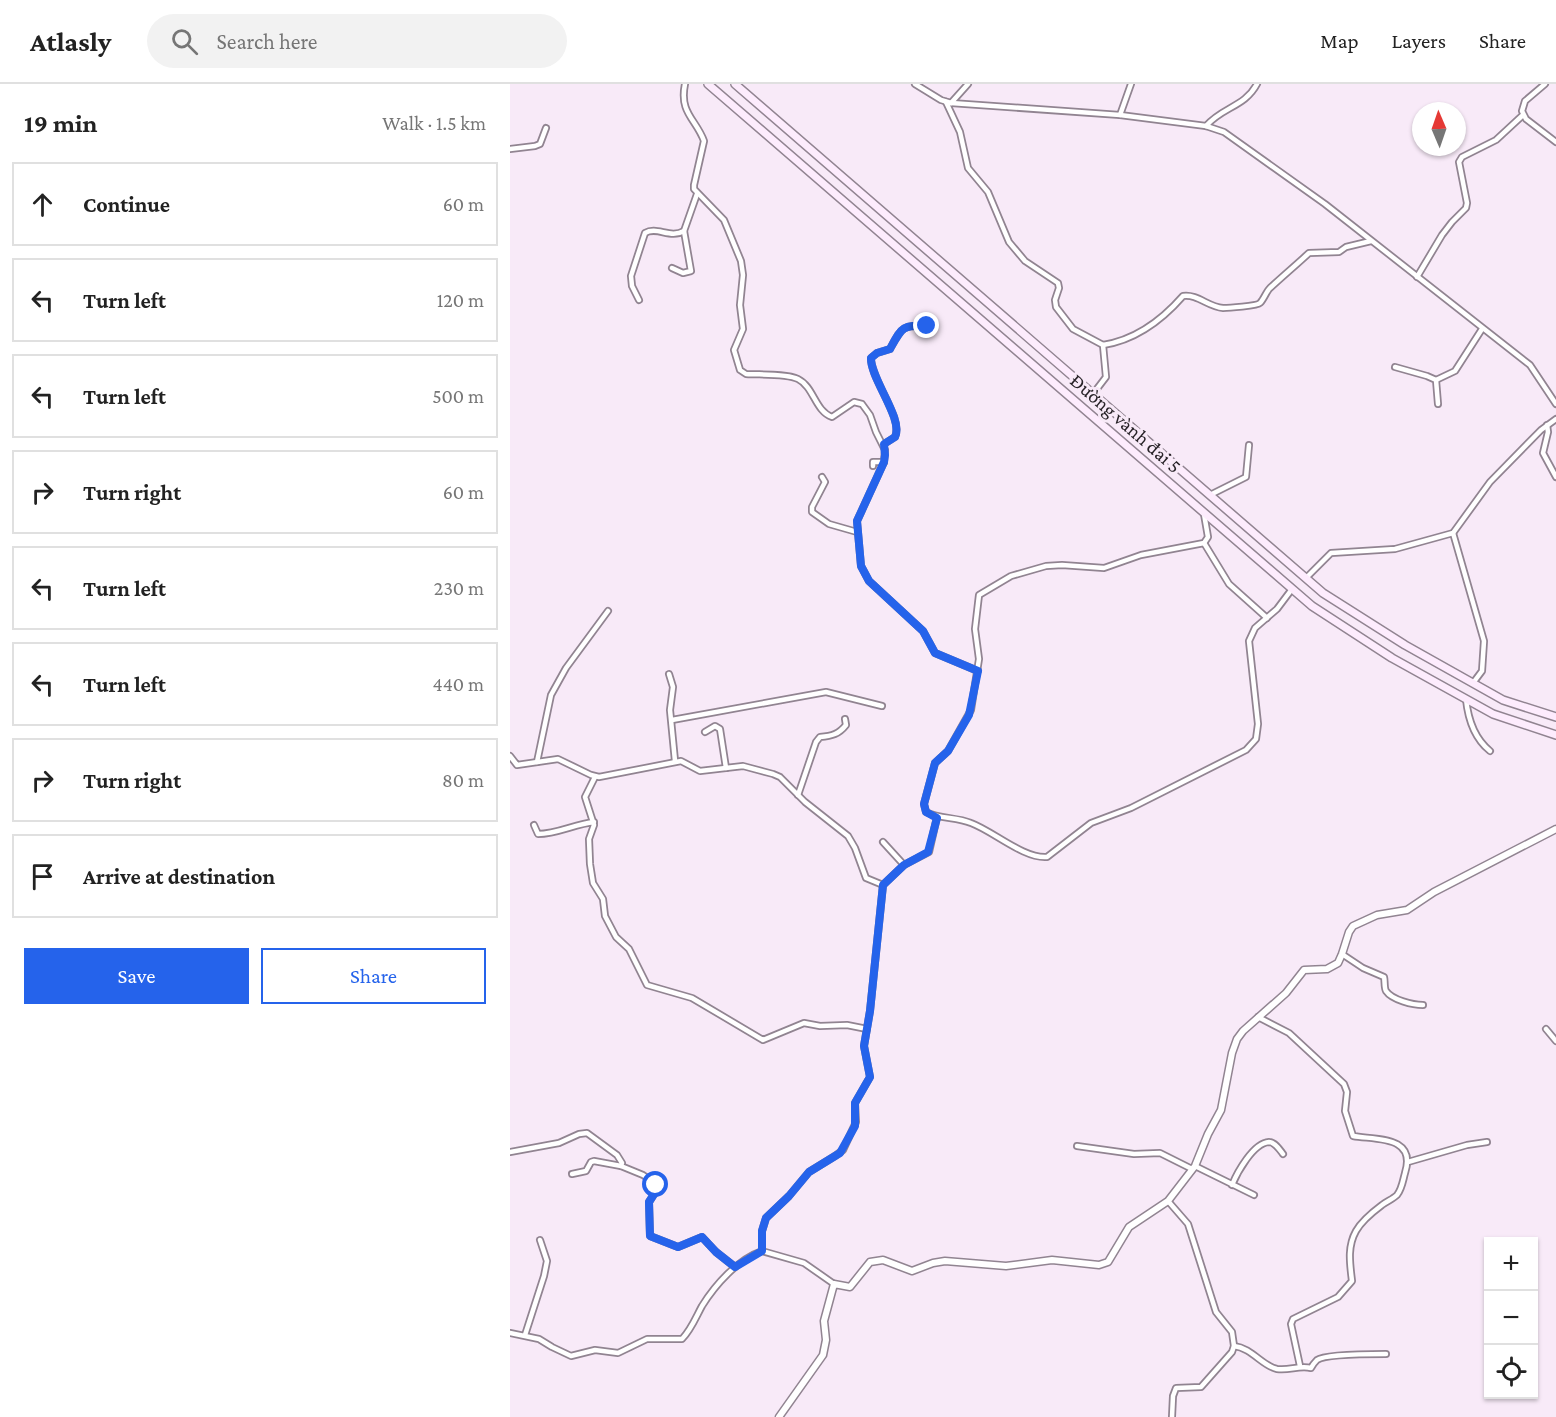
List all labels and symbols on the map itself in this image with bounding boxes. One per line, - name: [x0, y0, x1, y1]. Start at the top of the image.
- north arrow: [1412, 102, 1466, 156]
- route end: [913, 312, 939, 338]
- street label: Đường vành đai 5: [1065, 369, 1186, 478]
- route start: [642, 1171, 668, 1197]

